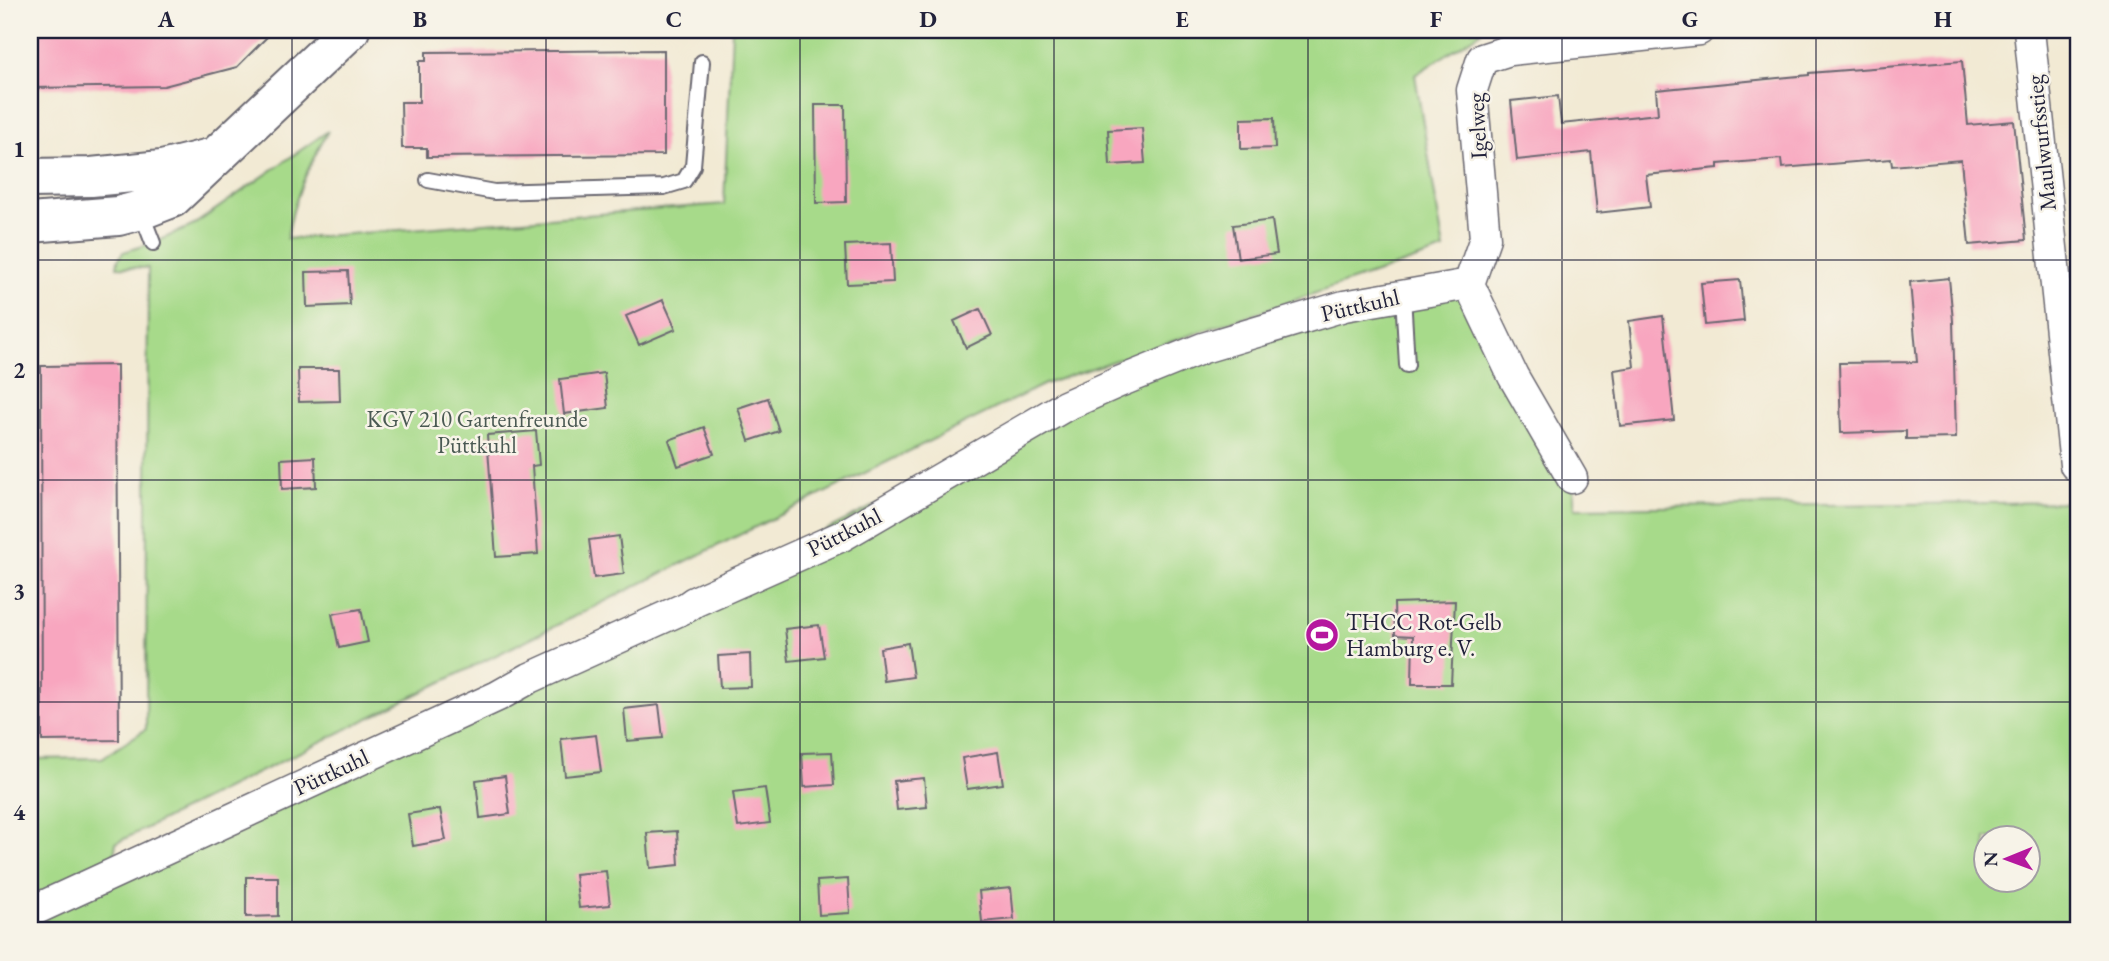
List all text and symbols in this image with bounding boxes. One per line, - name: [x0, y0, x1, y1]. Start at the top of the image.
- text: A: [157, 4, 175, 34]
- text: B: [413, 4, 427, 34]
- text: C: [666, 4, 682, 34]
- text: D: [919, 4, 937, 34]
- text: E: [1175, 4, 1189, 34]
- text: F: [1430, 4, 1443, 34]
- text: G: [1682, 4, 1698, 34]
- text: H: [1934, 4, 1952, 34]
- street label: Maulwurfsstieg: [2019, 73, 2063, 213]
- street label: Igelweg: [1460, 91, 1494, 160]
- text: 1: [13, 134, 25, 164]
- street label: Püttkuhl: [1318, 281, 1403, 329]
- text: 2: [13, 355, 25, 385]
- park label: KGV 210 Gartenfreunde Püttkuhl: [366, 404, 588, 460]
- street label: Püttkuhl: [802, 500, 887, 563]
- text: 3: [13, 576, 25, 606]
- place label: THCC Rot-Gelb Hamburg e. V.: [1346, 607, 1502, 663]
- sports icon: THCC Rot-Gelb Hamburg e. V.: [1303, 616, 1341, 654]
- street label: Püttkuhl: [289, 741, 374, 802]
- text: 4: [13, 797, 26, 827]
- north arrow: [1972, 824, 2042, 894]
- text: N: [1978, 851, 2003, 867]

